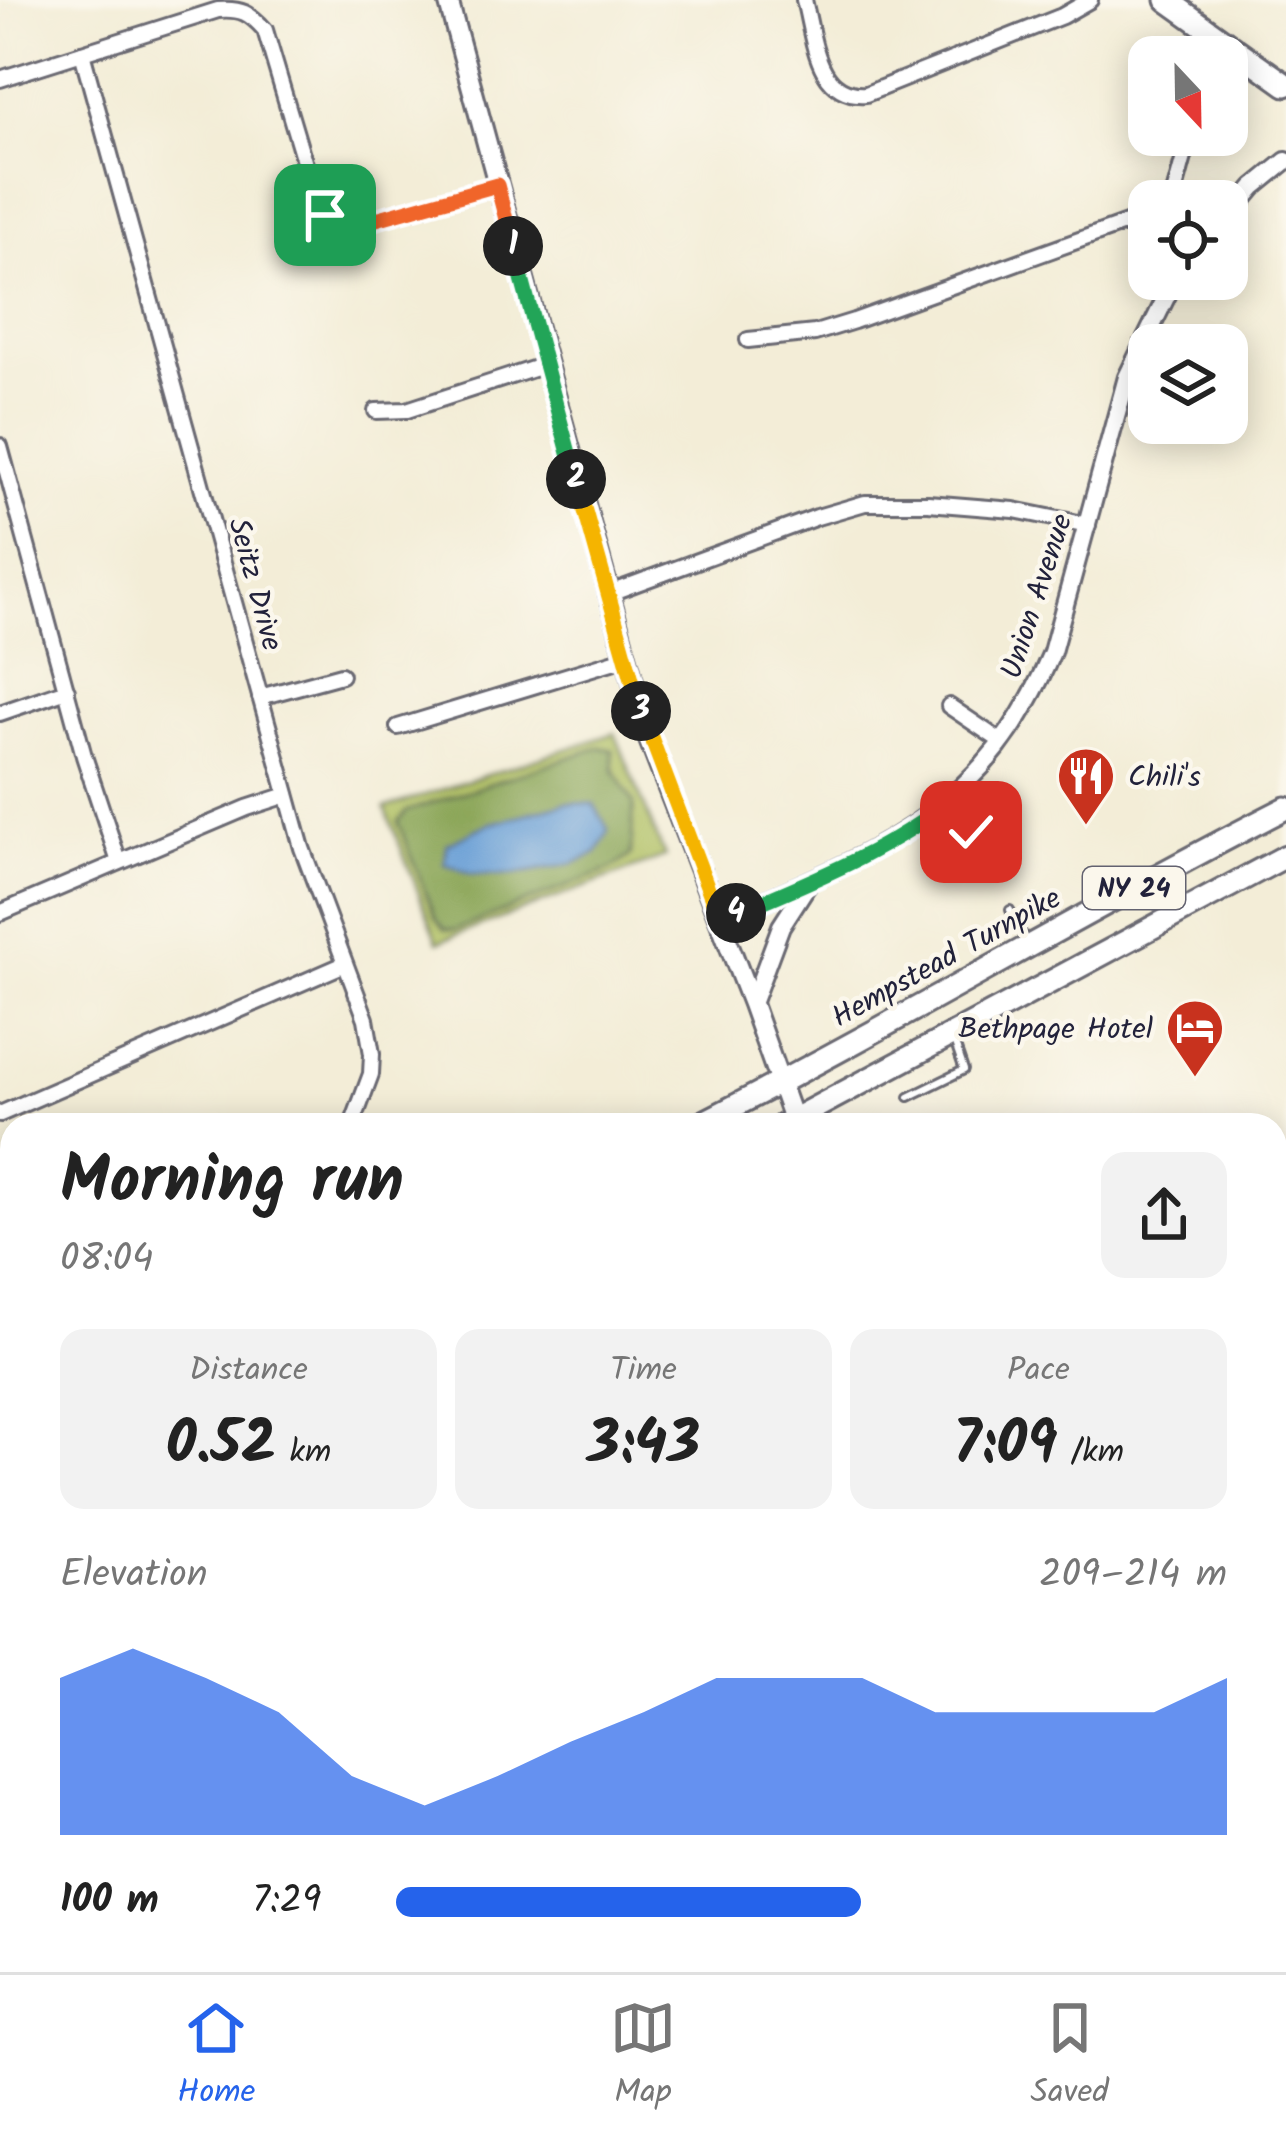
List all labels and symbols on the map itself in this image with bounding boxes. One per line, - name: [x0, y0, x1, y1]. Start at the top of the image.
- north arrow: [1128, 36, 1248, 156]
- pin: [274, 164, 376, 266]
- pin: 1: [483, 216, 543, 276]
- pin: 2: [546, 449, 606, 509]
- street label: Union Avenue: [989, 508, 1087, 685]
- street label: Seitz Drive: [213, 513, 295, 656]
- pin: 3: [611, 681, 671, 741]
- restaurant icon: Chili's: [1055, 745, 1117, 827]
- place label: Chili's: [1128, 754, 1201, 802]
- pin: [920, 781, 1022, 883]
- road number: NY 24: [1083, 867, 1185, 909]
- street label: Hempstead Turnpike: [823, 876, 1071, 1042]
- pin: 4: [706, 883, 766, 943]
- hotel icon: Bethpage Hotel: [1164, 997, 1226, 1079]
- place label: Bethpage Hotel: [958, 1006, 1153, 1054]

